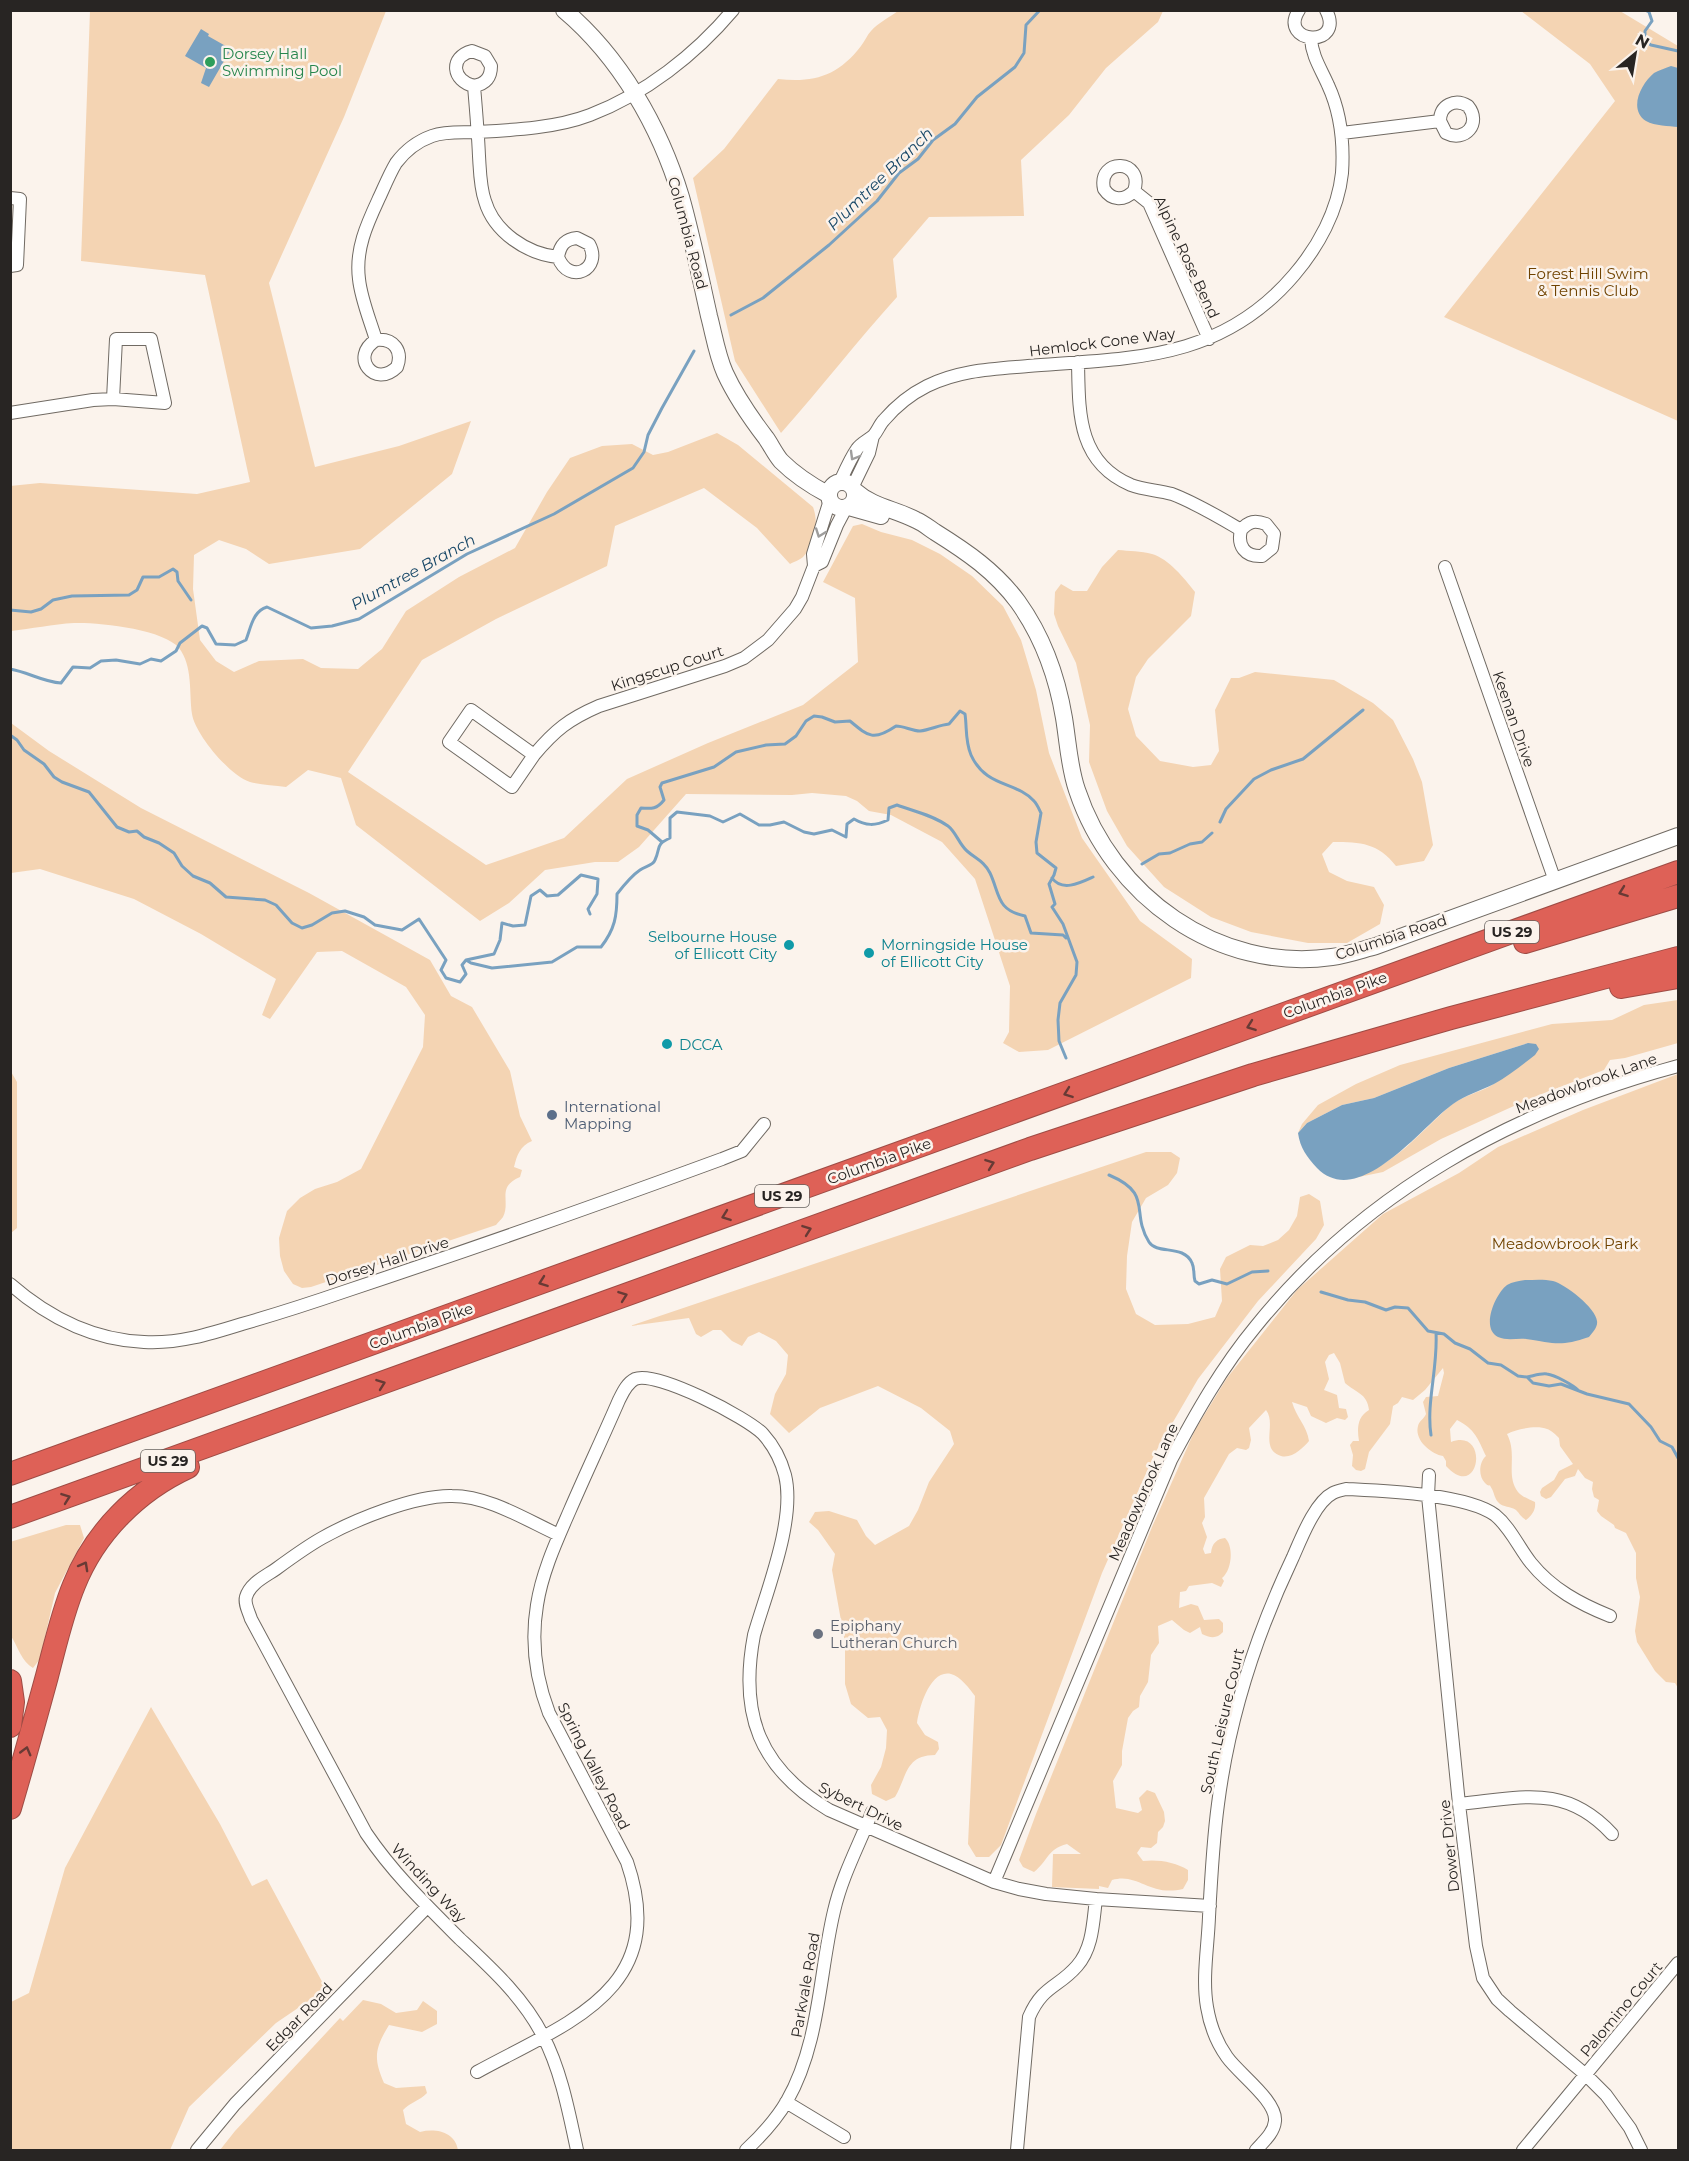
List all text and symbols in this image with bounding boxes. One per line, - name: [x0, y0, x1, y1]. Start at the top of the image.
- north arrow: [1605, 24, 1665, 84]
- text: N: [1632, 30, 1653, 53]
- place label: Dorsey Hall Swimming Pool: [222, 44, 342, 80]
- marker: Dorsey Hall Swimming Pool: [203, 55, 217, 69]
- water label: Plumtree Branch: [823, 124, 937, 234]
- street label: Columbia Road: [664, 175, 712, 291]
- street label: Alpine Rose Bend: [1150, 193, 1224, 321]
- park label: Forest Hill Swim & Tennis Club: [1527, 264, 1649, 300]
- street label: Hemlock Cone Way: [1028, 323, 1177, 360]
- one-way arrow: [849, 450, 861, 460]
- one-way arrow: [815, 527, 828, 538]
- water label: Plumtree Branch: [347, 530, 479, 614]
- street label: Kingscup Court: [608, 641, 726, 695]
- street label: Keenan Drive: [1489, 668, 1539, 770]
- one-way arrow: [1619, 884, 1629, 897]
- street label: Columbia Road: [1333, 910, 1449, 964]
- road number: US 29: [1485, 921, 1539, 943]
- place label: Selbourne House of Ellicott City: [648, 927, 778, 963]
- place label: Morningside House of Ellicott City: [881, 935, 1028, 971]
- marker: Selbourne House of Ellicott City: [782, 938, 796, 952]
- marker: Morningside House of Ellicott City: [862, 946, 876, 960]
- street label: Columbia Pike: [1280, 967, 1390, 1023]
- one-way arrow: [1246, 1018, 1257, 1031]
- place label: DCCA: [679, 1035, 723, 1054]
- marker: DCCA: [660, 1037, 674, 1051]
- street label: Meadowbrook Lane: [1513, 1049, 1659, 1117]
- one-way arrow: [1063, 1085, 1074, 1098]
- place label: International Mapping: [564, 1097, 661, 1133]
- marker: International Mapping: [545, 1108, 559, 1122]
- street label: Columbia Pike: [824, 1133, 934, 1189]
- one-way arrow: [984, 1158, 995, 1171]
- road number: US 29: [755, 1185, 809, 1207]
- one-way arrow: [721, 1208, 732, 1221]
- one-way arrow: [801, 1225, 812, 1237]
- street label: Dorsey Hall Drive: [323, 1232, 451, 1290]
- park label: Meadowbrook Park: [1492, 1234, 1638, 1253]
- one-way arrow: [538, 1274, 549, 1287]
- one-way arrow: [617, 1291, 628, 1304]
- street label: Columbia Pike: [366, 1298, 476, 1354]
- one-way arrow: [375, 1379, 386, 1392]
- street label: Meadowbrook Lane: [1104, 1420, 1182, 1564]
- road number: US 29: [141, 1450, 195, 1472]
- one-way arrow: [60, 1492, 70, 1505]
- one-way arrow: [77, 1561, 88, 1572]
- place label: Epiphany Lutheran Church: [830, 1616, 958, 1652]
- marker: Epiphany Lutheran Church: [811, 1627, 825, 1641]
- street label: South Leisure Court: [1196, 1646, 1248, 1796]
- street label: Spring Valley Road: [554, 1699, 634, 1833]
- one-way arrow: [19, 1747, 31, 1757]
- street label: Sybert Drive: [815, 1777, 907, 1835]
- street label: Dower Drive: [1435, 1799, 1463, 1893]
- street label: Winding Way: [387, 1839, 471, 1927]
- street label: Parkvale Road: [786, 1931, 824, 2039]
- street label: Palomino Court: [1576, 1958, 1666, 2060]
- street label: Edgar Road: [261, 1979, 337, 2055]

